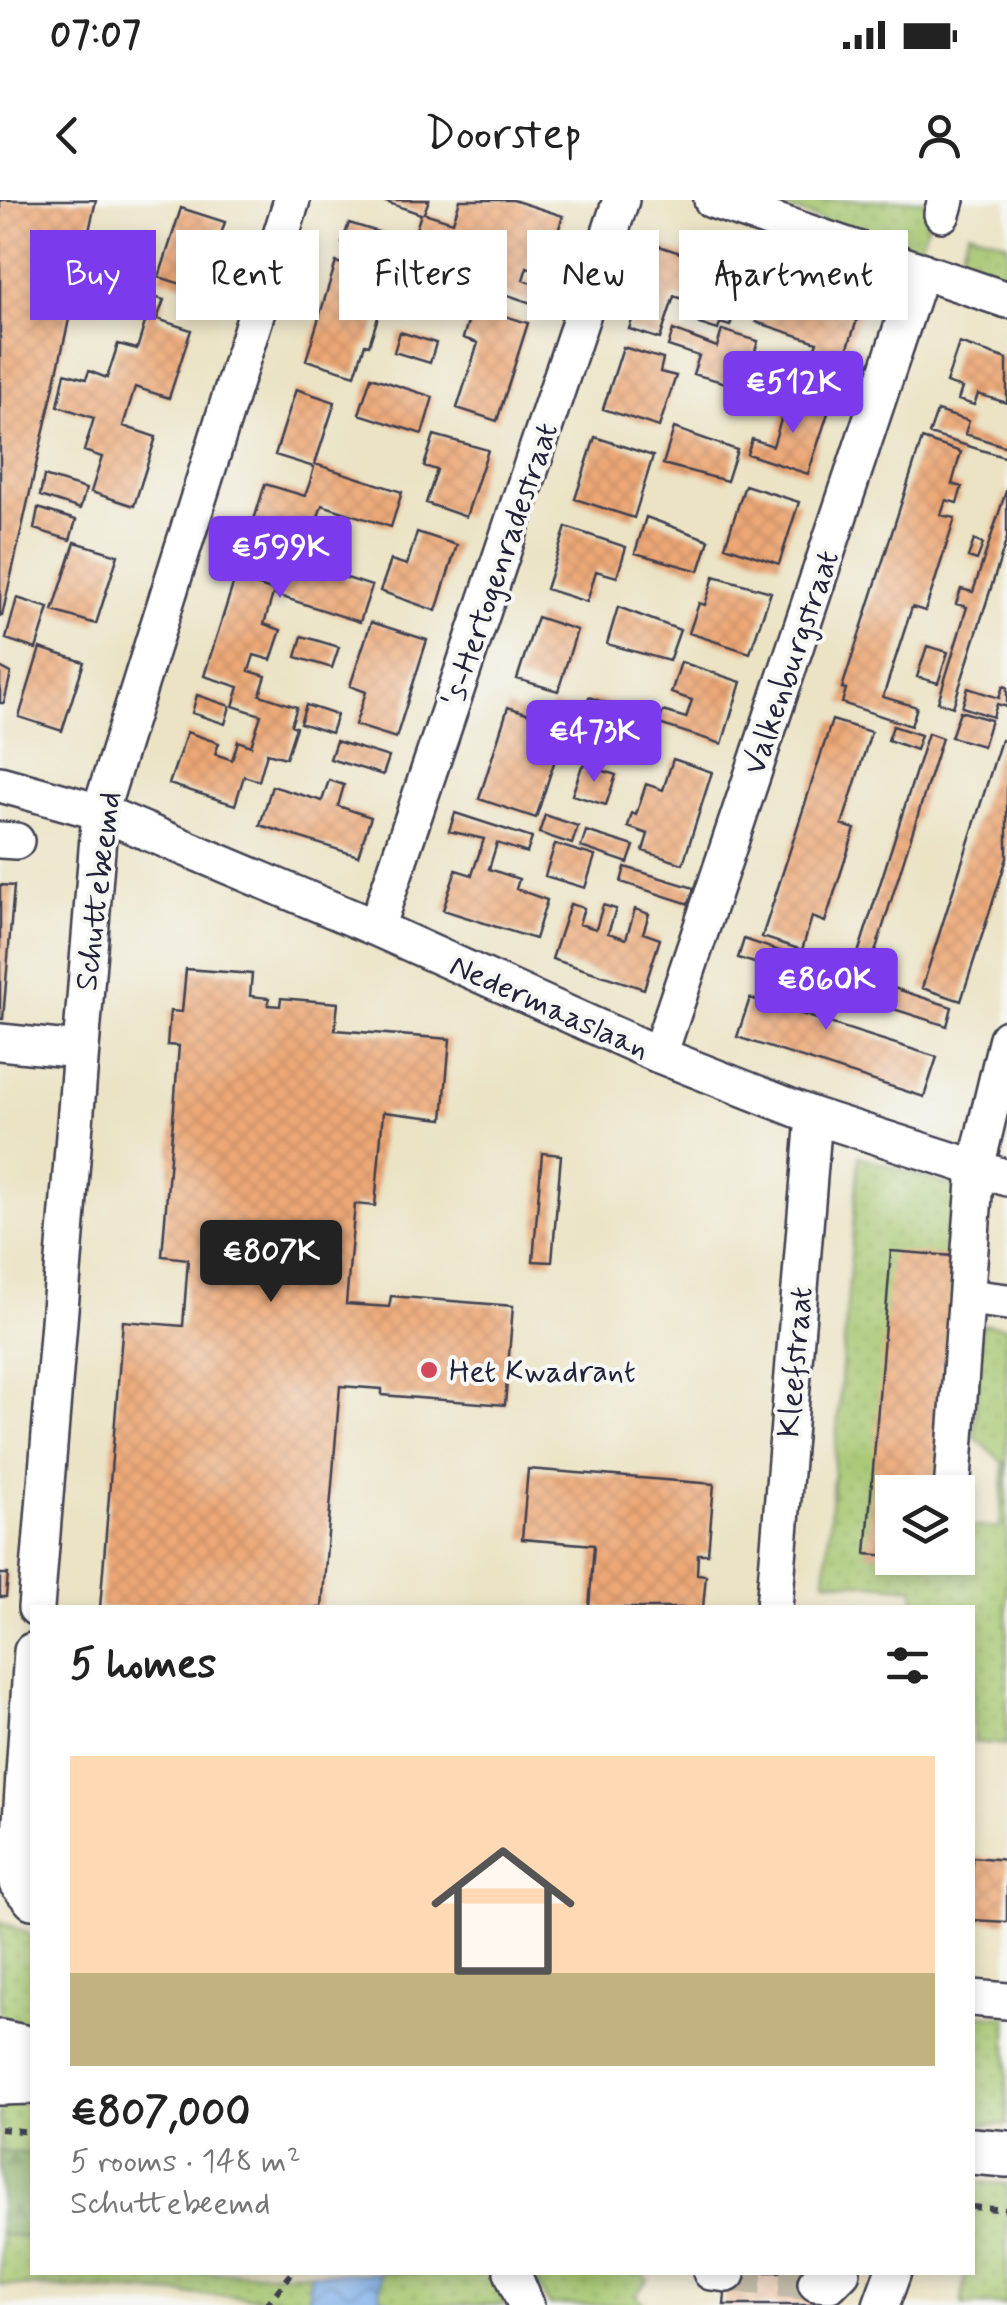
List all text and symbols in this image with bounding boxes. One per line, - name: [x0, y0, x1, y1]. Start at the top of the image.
- text: 07:07: [50, 11, 141, 60]
- text: Doorstep: [425, 106, 582, 165]
- icon: back: [40, 108, 95, 163]
- icon: person: [912, 108, 967, 163]
- chip: Buy: [30, 230, 156, 320]
- chip: Rent: [176, 230, 319, 320]
- chip: Filters: [339, 230, 507, 320]
- chip: New: [527, 230, 659, 320]
- chip: Apartment: [679, 230, 908, 320]
- pin: €512K: [723, 351, 863, 436]
- text: €512K: [745, 362, 841, 404]
- street label: 's-Hertogenradestraat: [433, 417, 569, 712]
- pin: €599K: [210, 516, 350, 601]
- text: €599K: [231, 527, 329, 569]
- street label: Valkenburgstraat: [734, 545, 850, 780]
- pin: €473K: [524, 700, 664, 785]
- text: €473K: [548, 711, 640, 753]
- street label: Schuttebeemd: [66, 789, 132, 993]
- street label: Nedermaaslaan: [443, 945, 656, 1071]
- pin: €860K: [756, 948, 896, 1033]
- text: €860K: [777, 959, 875, 1001]
- pin: €807K: [201, 1220, 341, 1305]
- text: €807K: [222, 1231, 320, 1273]
- street label: Kleefstraat: [768, 1285, 824, 1439]
- place label: Het Kwadrant: [449, 1351, 636, 1393]
- marker: Het Kwadrant: [418, 1359, 440, 1381]
- map controls: [875, 1475, 975, 1575]
- button: layers: [875, 1475, 975, 1575]
- text: 5 homes: [70, 1638, 216, 1693]
- icon: filters: [880, 1638, 935, 1693]
- icon: home: [413, 1821, 593, 2001]
- text: €807,000: [70, 2086, 251, 2141]
- text: 5 rooms · 148 m²: [70, 2141, 301, 2183]
- text: Schuttebeemd: [70, 2183, 270, 2225]

